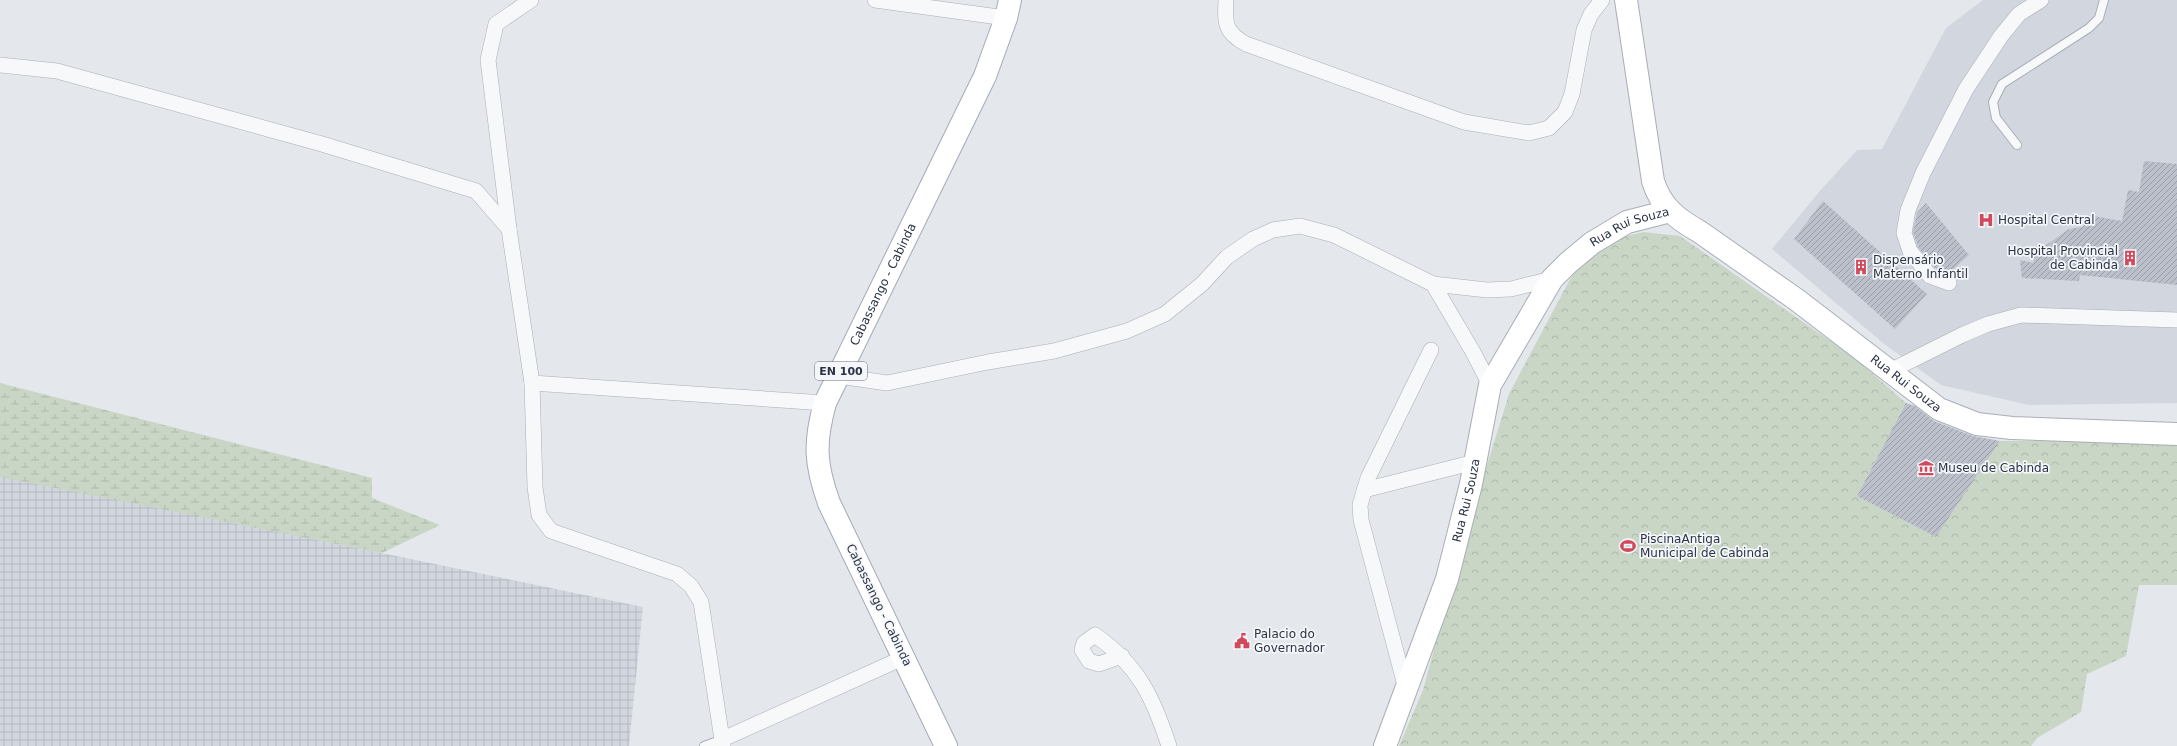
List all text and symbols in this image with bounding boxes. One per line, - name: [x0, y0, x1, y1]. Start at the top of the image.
- street label: Rua Rui Souza: [1587, 204, 1671, 250]
- hospital icon: Hospital Central: [1977, 211, 1995, 229]
- place label: Hospital Central: [1998, 213, 2094, 227]
- street label: Cabassango - Cabinda: [847, 221, 919, 348]
- place label: Hospital Provincial de Cabinda: [2008, 244, 2118, 272]
- building icon: Hospital Provincial de Cabinda: [2121, 249, 2139, 267]
- place label: Dispensário Materno Infantil: [1873, 253, 1968, 281]
- building icon: Dispensário Materno Infantil: [1852, 258, 1870, 276]
- street label: Rua Rui Souza: [1868, 352, 1944, 415]
- road number: EN 100: [815, 362, 867, 380]
- street label: Rua Rui Souza: [1450, 458, 1483, 544]
- museum icon: Museu de Cabinda: [1917, 459, 1935, 477]
- place label: Museu de Cabinda: [1938, 461, 2049, 475]
- place label: PiscinaAntiga Municipal de Cabinda: [1640, 532, 1769, 560]
- sports icon: PiscinaAntiga Municipal de Cabinda: [1619, 537, 1637, 555]
- street label: Cabassango - Cabinda: [843, 542, 915, 668]
- place label: Palacio do Governador: [1254, 627, 1325, 655]
- public building icon: Palacio do Governador: [1233, 632, 1251, 650]

